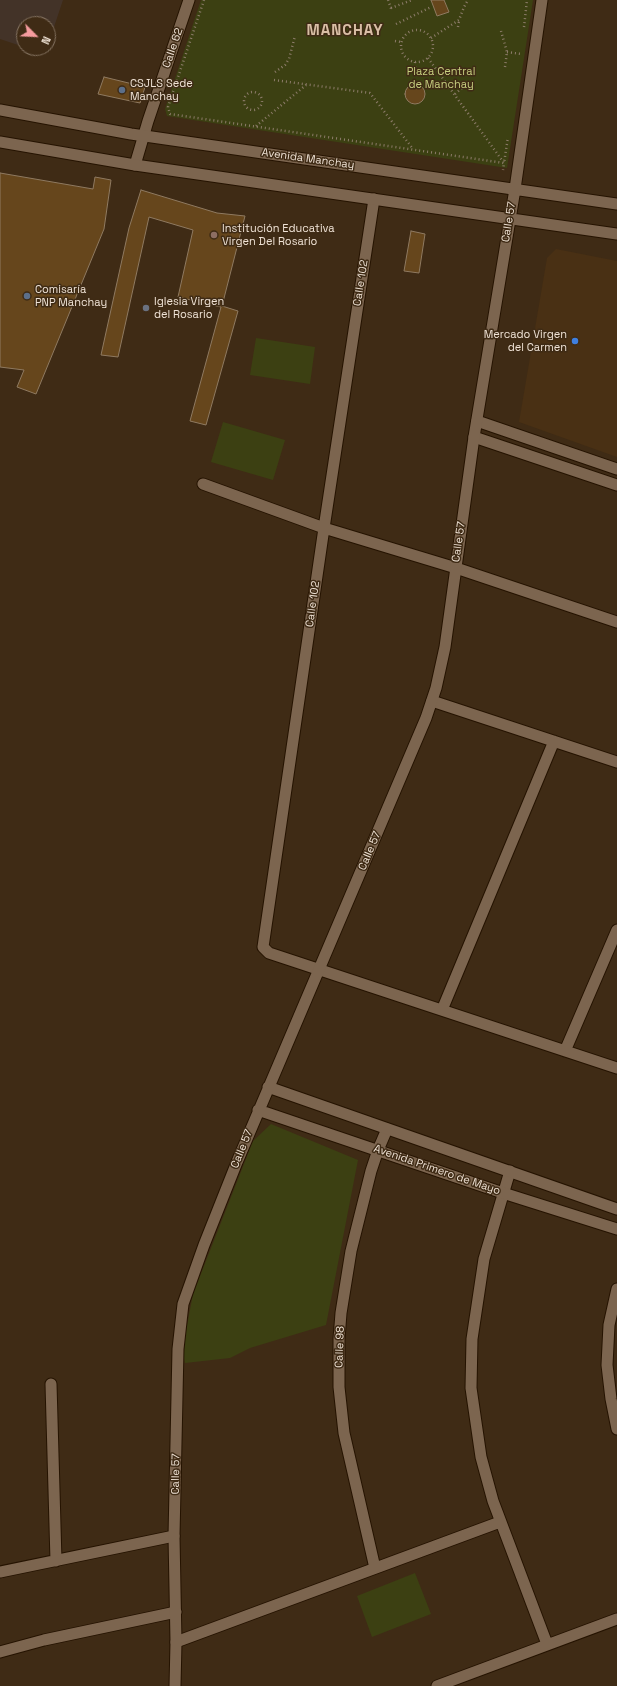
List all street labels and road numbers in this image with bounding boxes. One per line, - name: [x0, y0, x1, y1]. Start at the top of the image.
- street label: Calle 62: [160, 26, 186, 70]
- street label: Avenida Manchay: [261, 146, 355, 172]
- street label: Calle 57: [499, 201, 519, 243]
- street label: Calle 102: [351, 259, 371, 307]
- street label: Calle 57: [450, 521, 468, 563]
- street label: Calle 102: [303, 580, 323, 628]
- street label: Calle 57: [356, 830, 384, 872]
- street label: Calle 57: [228, 1128, 256, 1170]
- street label: Avenida Primero de Mayo: [372, 1142, 502, 1198]
- street label: Calle 98: [333, 1326, 347, 1368]
- street label: Calle 57: [169, 1453, 183, 1495]

